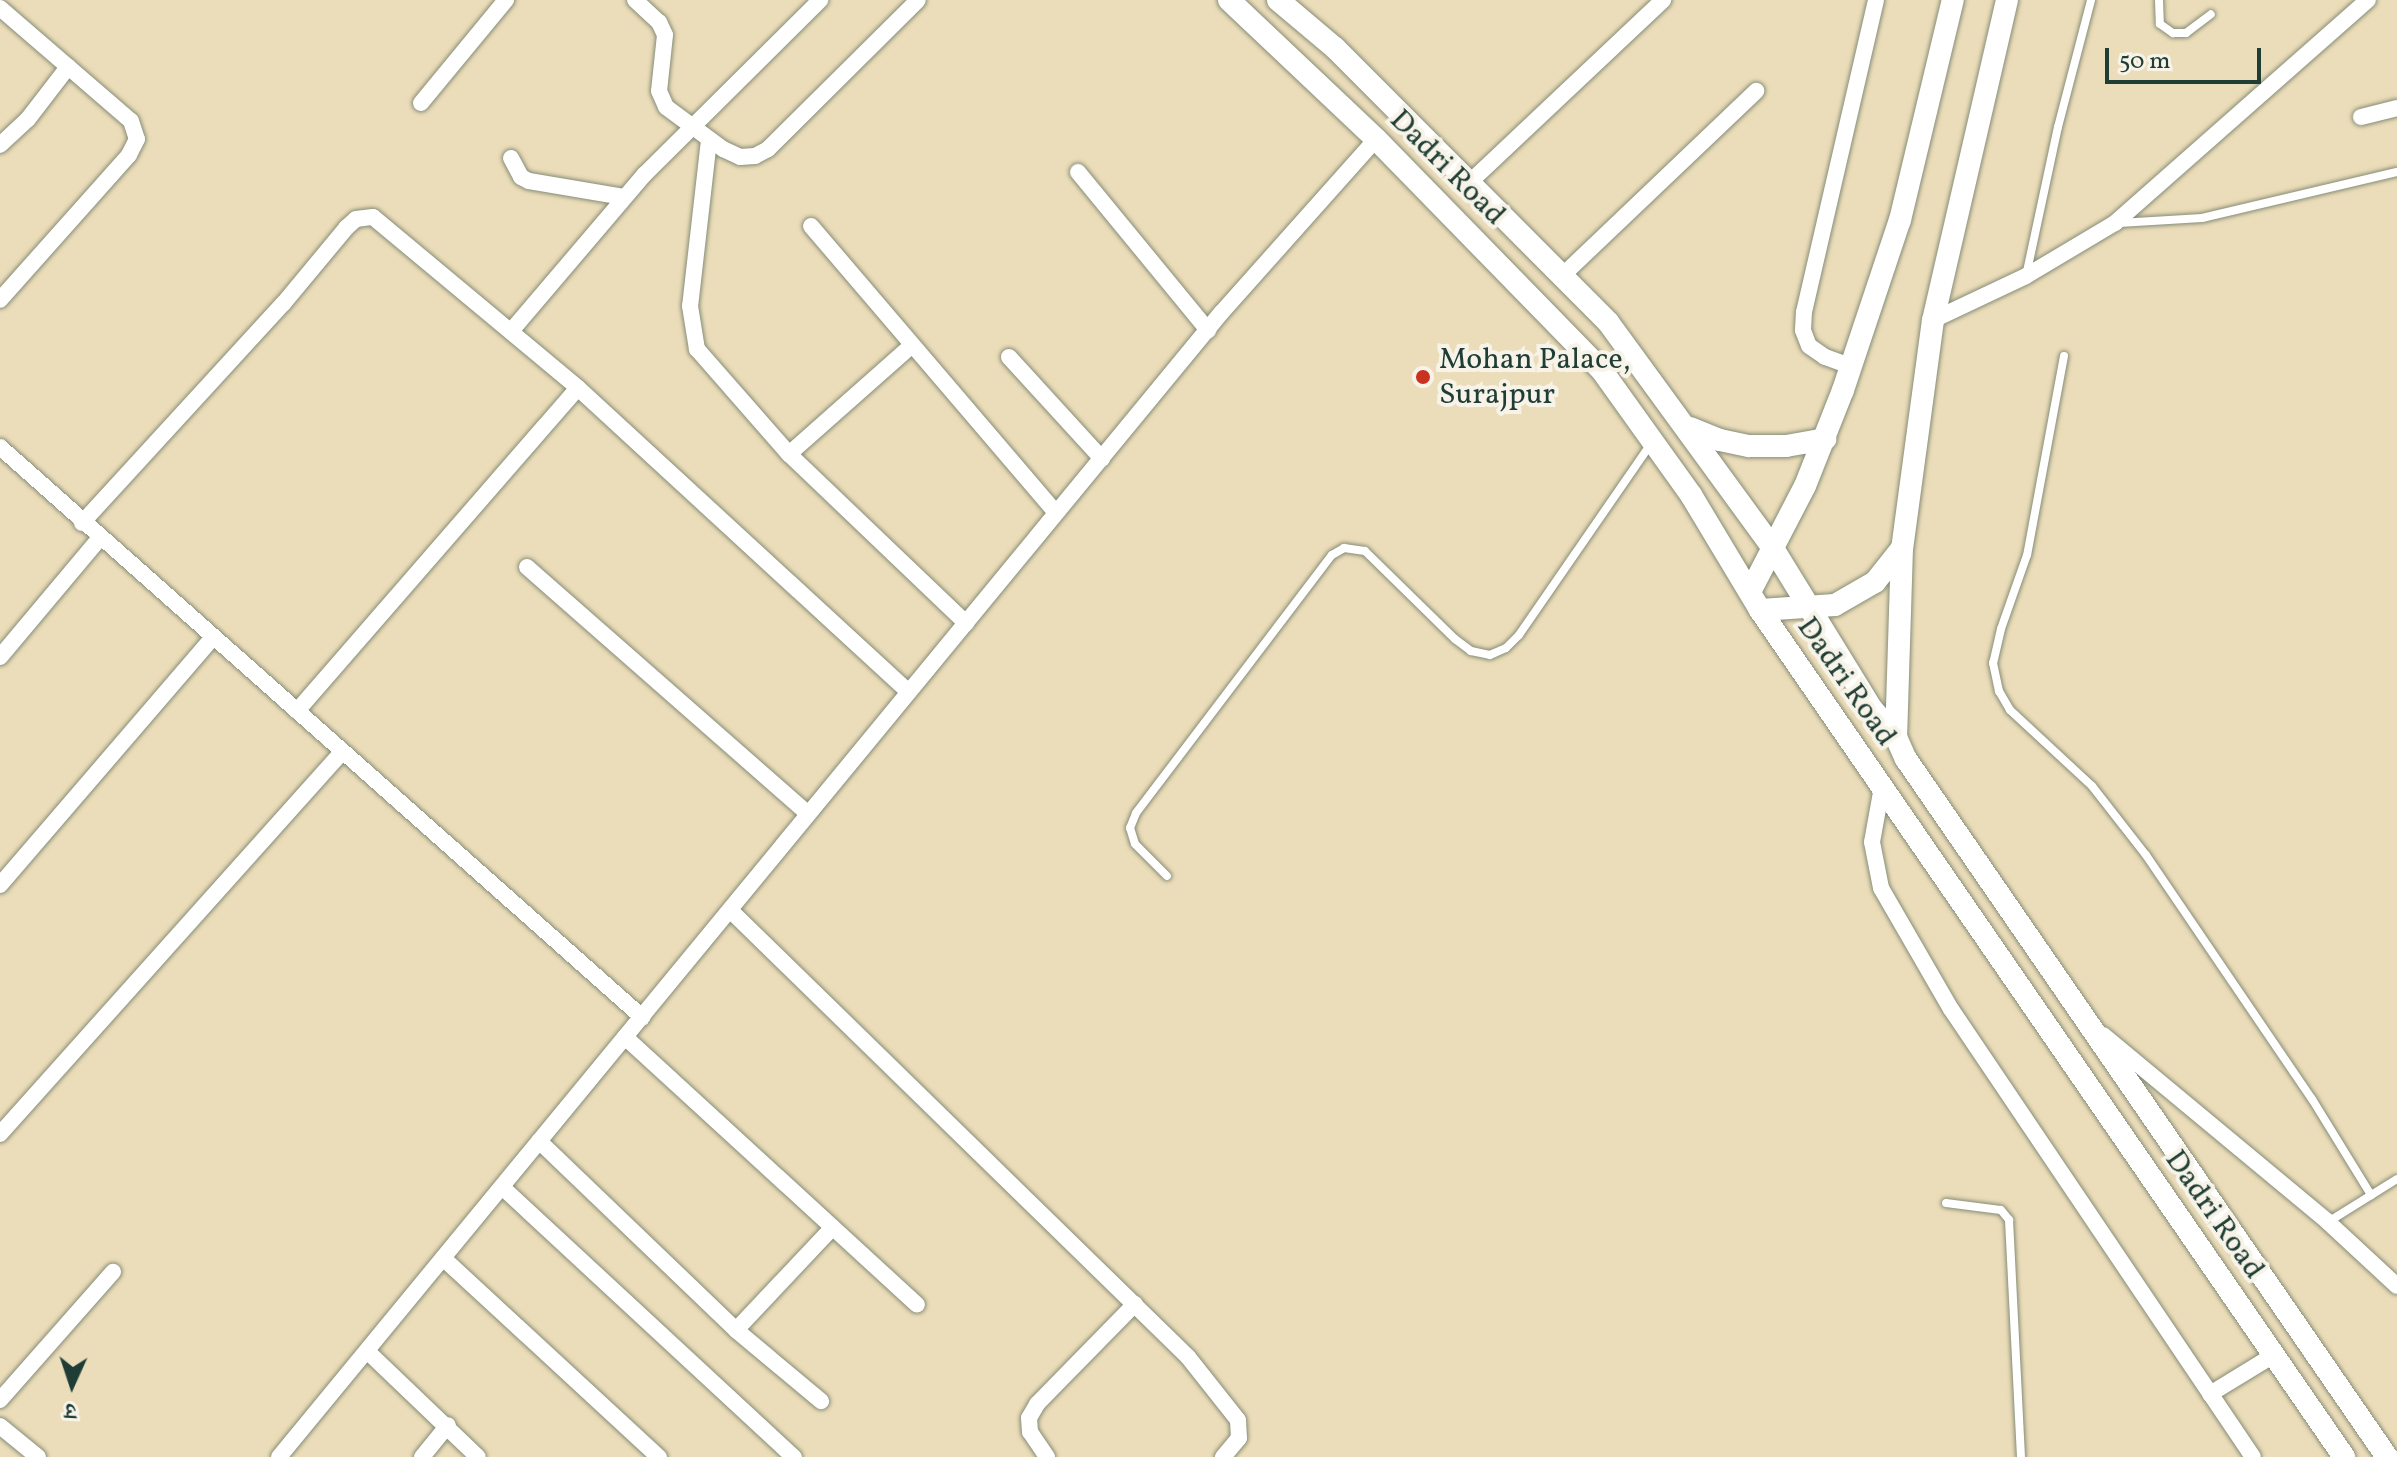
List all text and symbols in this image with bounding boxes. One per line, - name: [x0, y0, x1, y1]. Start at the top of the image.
- scale bar: [2109, 32, 2265, 82]
- text: 50 m: [2119, 45, 2171, 79]
- street label: Dadri Road: [1382, 103, 1512, 233]
- place label: Mohan Palace, Surajpur: [1439, 342, 1630, 412]
- marker: Mohan Palace, Surajpur: [1414, 368, 1432, 386]
- street label: Dadri Road: [1788, 611, 1904, 753]
- street label: Dadri Road: [2156, 1144, 2272, 1286]
- north arrow: [32, 1345, 112, 1425]
- text: उ: [64, 1394, 77, 1425]

